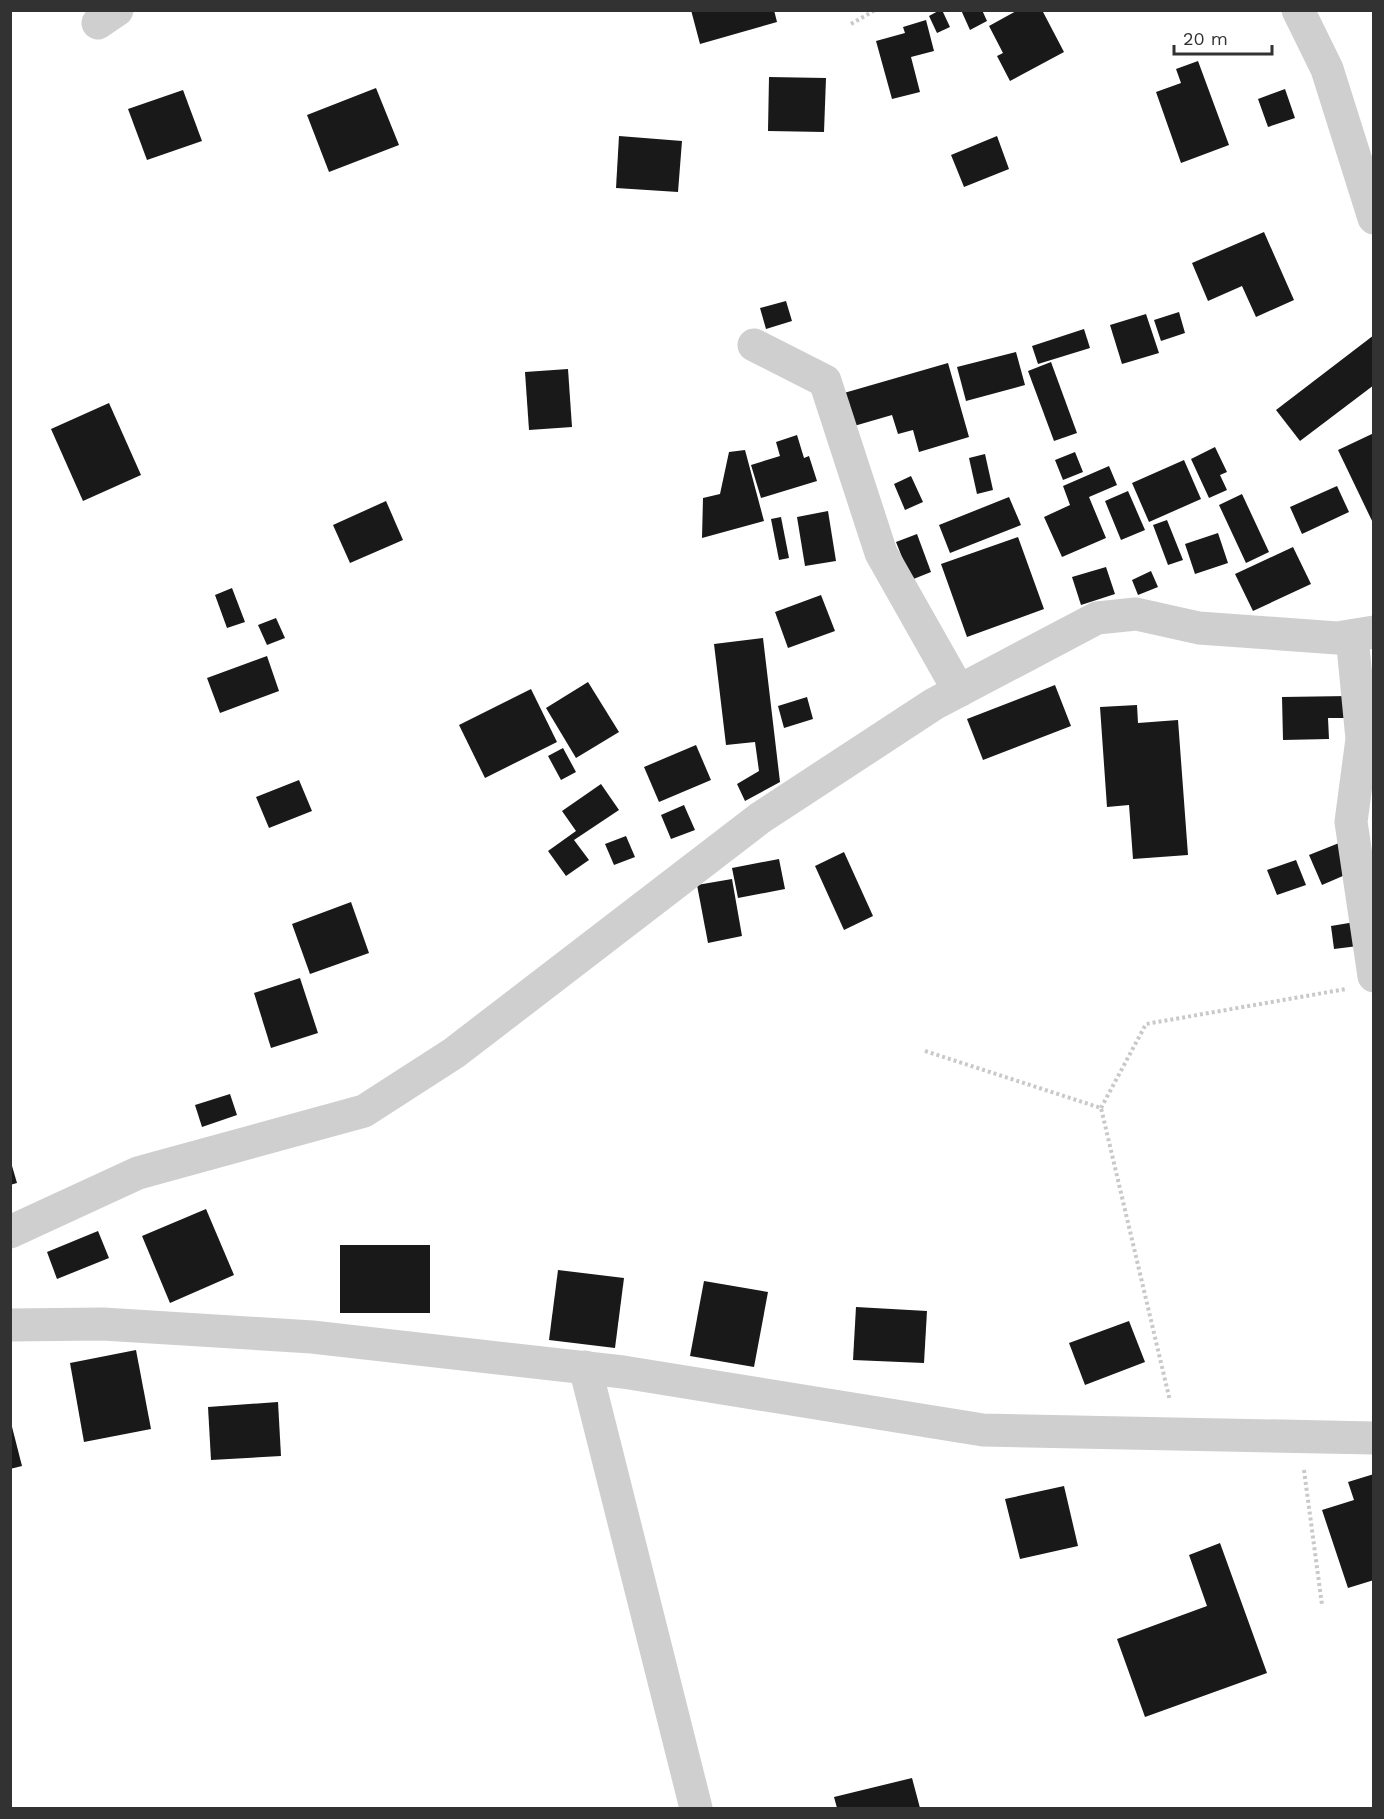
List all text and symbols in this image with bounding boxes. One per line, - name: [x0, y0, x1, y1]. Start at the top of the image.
- scale bar: [1174, 18, 1272, 56]
- text: 20 m: [1183, 28, 1228, 49]

